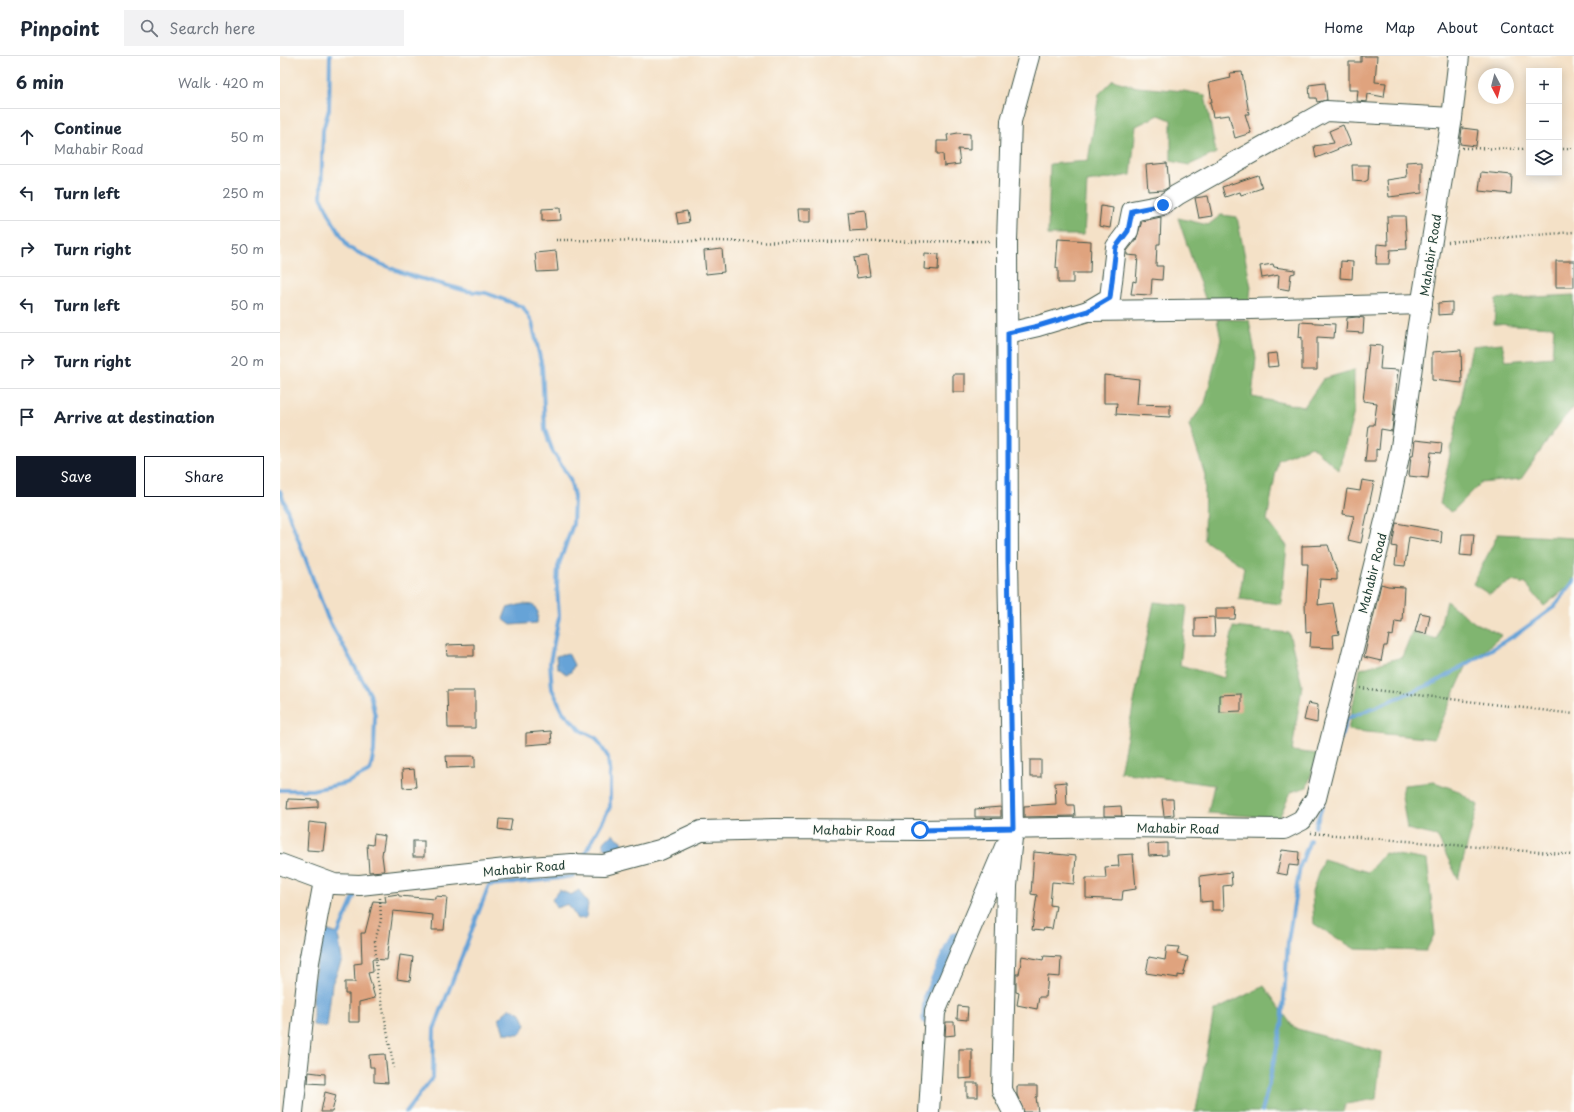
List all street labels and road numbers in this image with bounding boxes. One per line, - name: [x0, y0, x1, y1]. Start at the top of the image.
- street label: Mahabir Road: [1415, 213, 1445, 297]
- street label: Mahabir Road: [1353, 531, 1391, 615]
- street label: Mahabir Road: [1136, 818, 1220, 838]
- street label: Mahabir Road: [812, 820, 896, 840]
- street label: Mahabir Road: [482, 855, 566, 881]

